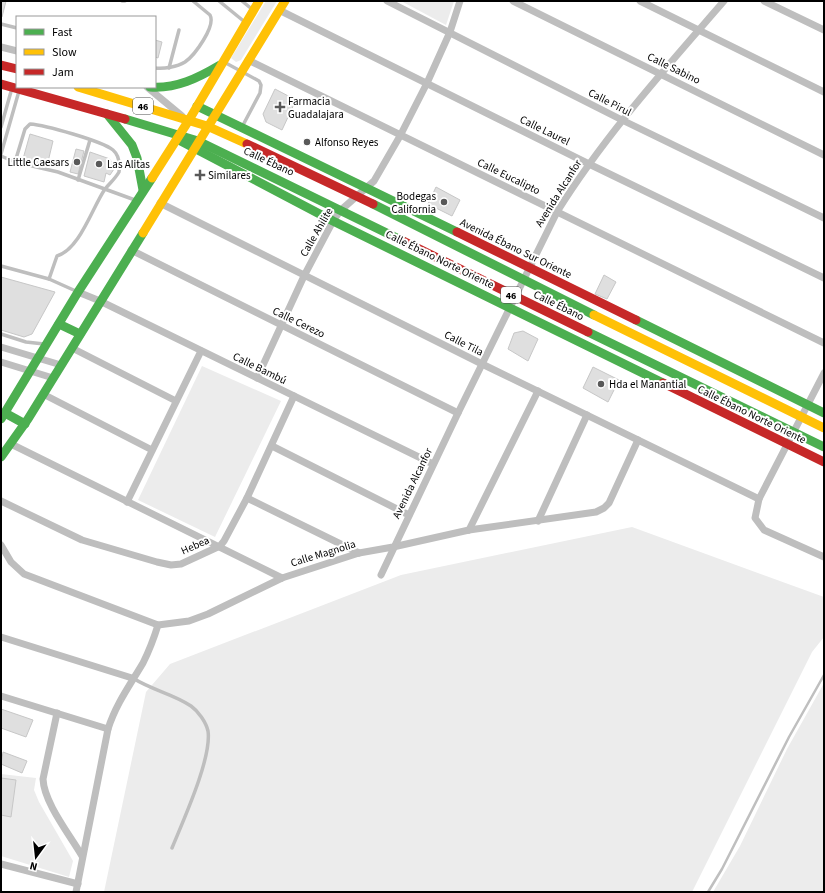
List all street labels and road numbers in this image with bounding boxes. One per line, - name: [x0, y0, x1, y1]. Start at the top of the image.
- street label: Calle Sabino: [645, 49, 703, 88]
- street label: Calle Pirul: [586, 85, 634, 120]
- road number: 46: [133, 98, 153, 114]
- street label: Calle Laurel: [517, 112, 572, 149]
- street label: Calle Ébano: [241, 143, 297, 180]
- street label: Calle Eucalipto: [475, 155, 543, 198]
- street label: Avenida Alcanfor: [532, 156, 585, 230]
- street label: Calle Ahilite: [296, 205, 337, 260]
- street label: Avenida Ébano Sur Oriente: [457, 215, 575, 282]
- street label: Calle Ébano Norte Oriente: [383, 227, 497, 293]
- road number: 46: [501, 287, 521, 303]
- street label: Calle Ébano: [531, 287, 587, 324]
- street label: Calle Cerezo: [270, 303, 327, 342]
- street label: Calle Tila: [442, 327, 486, 360]
- street label: Calle Bambú: [230, 349, 289, 388]
- street label: Calle Ébano Norte Oriente: [695, 382, 809, 448]
- street label: Avenida Alcanfor: [389, 445, 436, 521]
- street label: Hebea: [179, 533, 212, 558]
- street label: Calle Magnolia: [289, 536, 357, 570]

